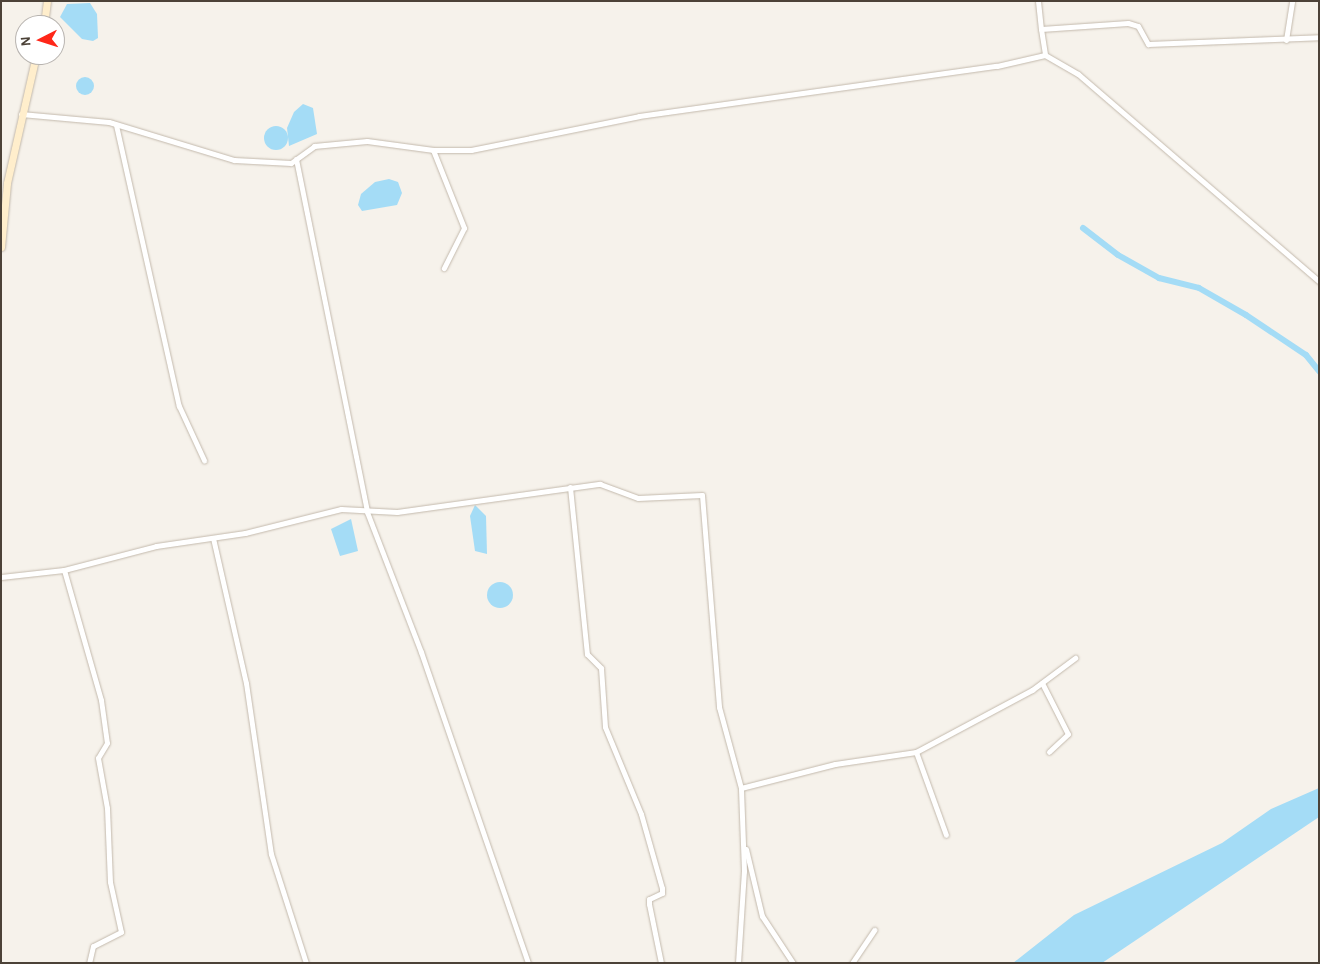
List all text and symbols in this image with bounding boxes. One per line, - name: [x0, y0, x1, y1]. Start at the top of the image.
- north arrow: [15, 15, 65, 65]
- text: N: [19, 36, 33, 47]

